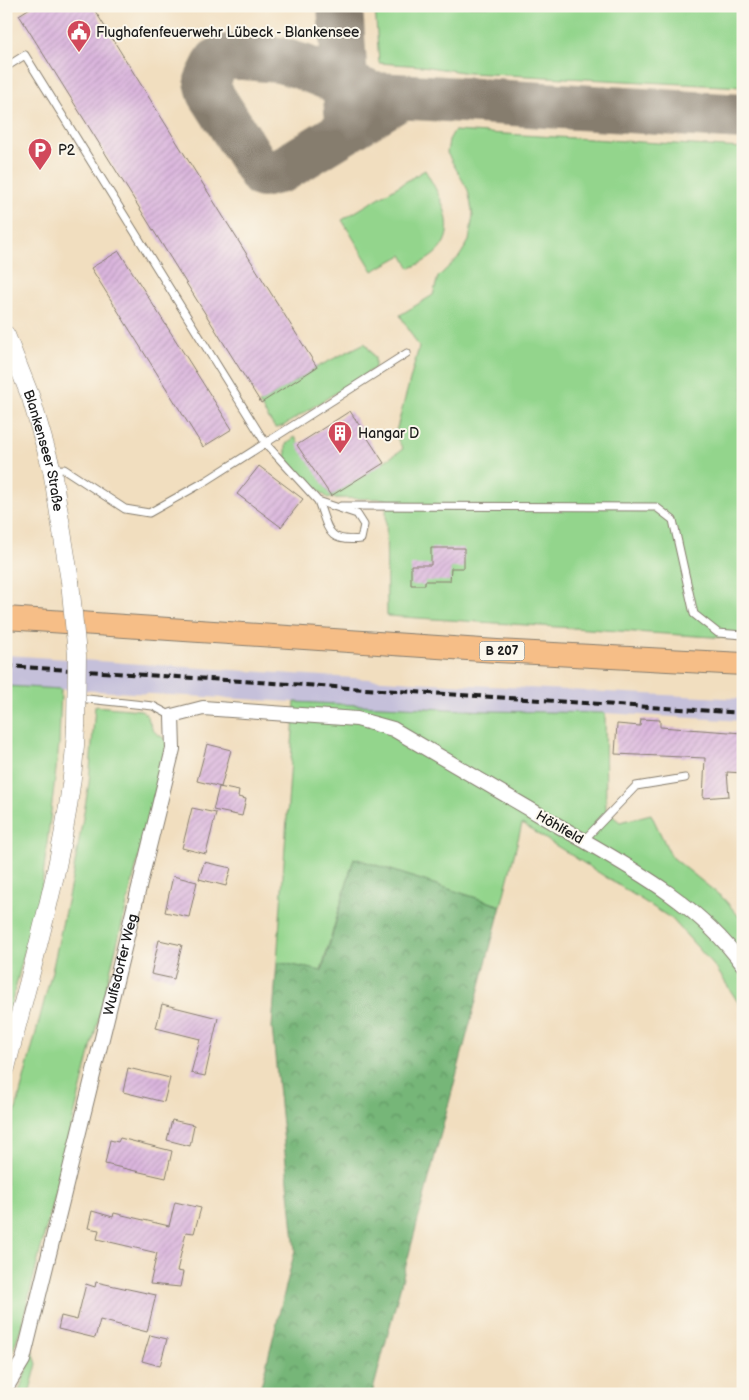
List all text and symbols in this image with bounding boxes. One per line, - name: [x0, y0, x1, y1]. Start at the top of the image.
- public building icon: Flughafenfeuerwehr Lübeck - Blankensee: [66, 19, 92, 53]
- place label: Flughafenfeuerwehr Lübeck - Blankensee: [96, 24, 359, 41]
- parking icon: P2: [27, 137, 53, 171]
- place label: P2: [58, 142, 76, 159]
- street label: Blankenseer Straße: [20, 387, 67, 513]
- building icon: Hangar D: [327, 420, 353, 454]
- place label: Hangar D: [358, 425, 419, 442]
- road number: B 207: [480, 641, 524, 660]
- street label: Höhlfeld: [533, 807, 587, 848]
- street label: Wulfsdorfer Weg: [100, 912, 141, 1017]

